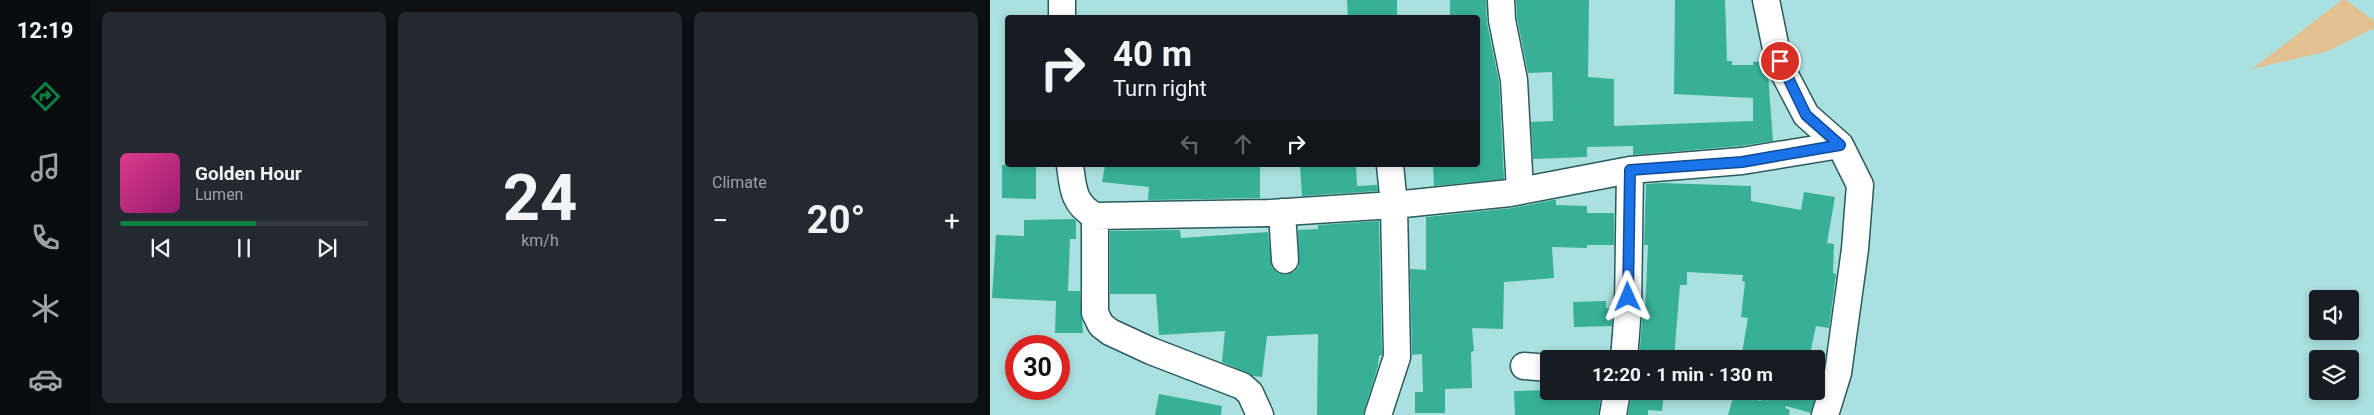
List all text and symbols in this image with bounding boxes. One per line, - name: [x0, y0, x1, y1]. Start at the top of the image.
- text: 12:19: [17, 18, 73, 43]
- text: 40 m: [1113, 34, 1192, 75]
- icon: right: [1030, 35, 1095, 100]
- pin: [1759, 40, 1801, 82]
- icon: arrive: [1766, 47, 1794, 75]
- text: Turn right: [1113, 76, 1207, 101]
- icon: directions: [28, 79, 63, 114]
- icon: left: [1176, 130, 1204, 158]
- icon: ahead: [1229, 130, 1257, 158]
- icon: right: [1282, 130, 1310, 158]
- icon: music: [28, 150, 63, 185]
- text: 24: [503, 160, 577, 236]
- text: Golden Hour: [195, 162, 302, 185]
- text: Climate: [712, 173, 767, 192]
- text: Lumen: [195, 185, 243, 204]
- text: 20°: [807, 198, 865, 242]
- text: −: [712, 204, 728, 237]
- text: +: [944, 204, 960, 237]
- icon: phone: [28, 220, 63, 255]
- text: km/h: [521, 231, 559, 250]
- icon: previous: [147, 234, 175, 262]
- icon: pause: [230, 234, 258, 262]
- icon: next: [313, 234, 341, 262]
- position arrow: [1601, 270, 1653, 322]
- map controls: [2309, 290, 2359, 400]
- button: sound: [2309, 290, 2359, 340]
- icon: climate: [28, 291, 63, 326]
- speed limit sign: 30: [1005, 335, 1070, 400]
- button: layers: [2309, 350, 2359, 400]
- icon: car: [28, 362, 63, 397]
- text: 12:20 · 1 min · 130 m: [1592, 363, 1773, 386]

